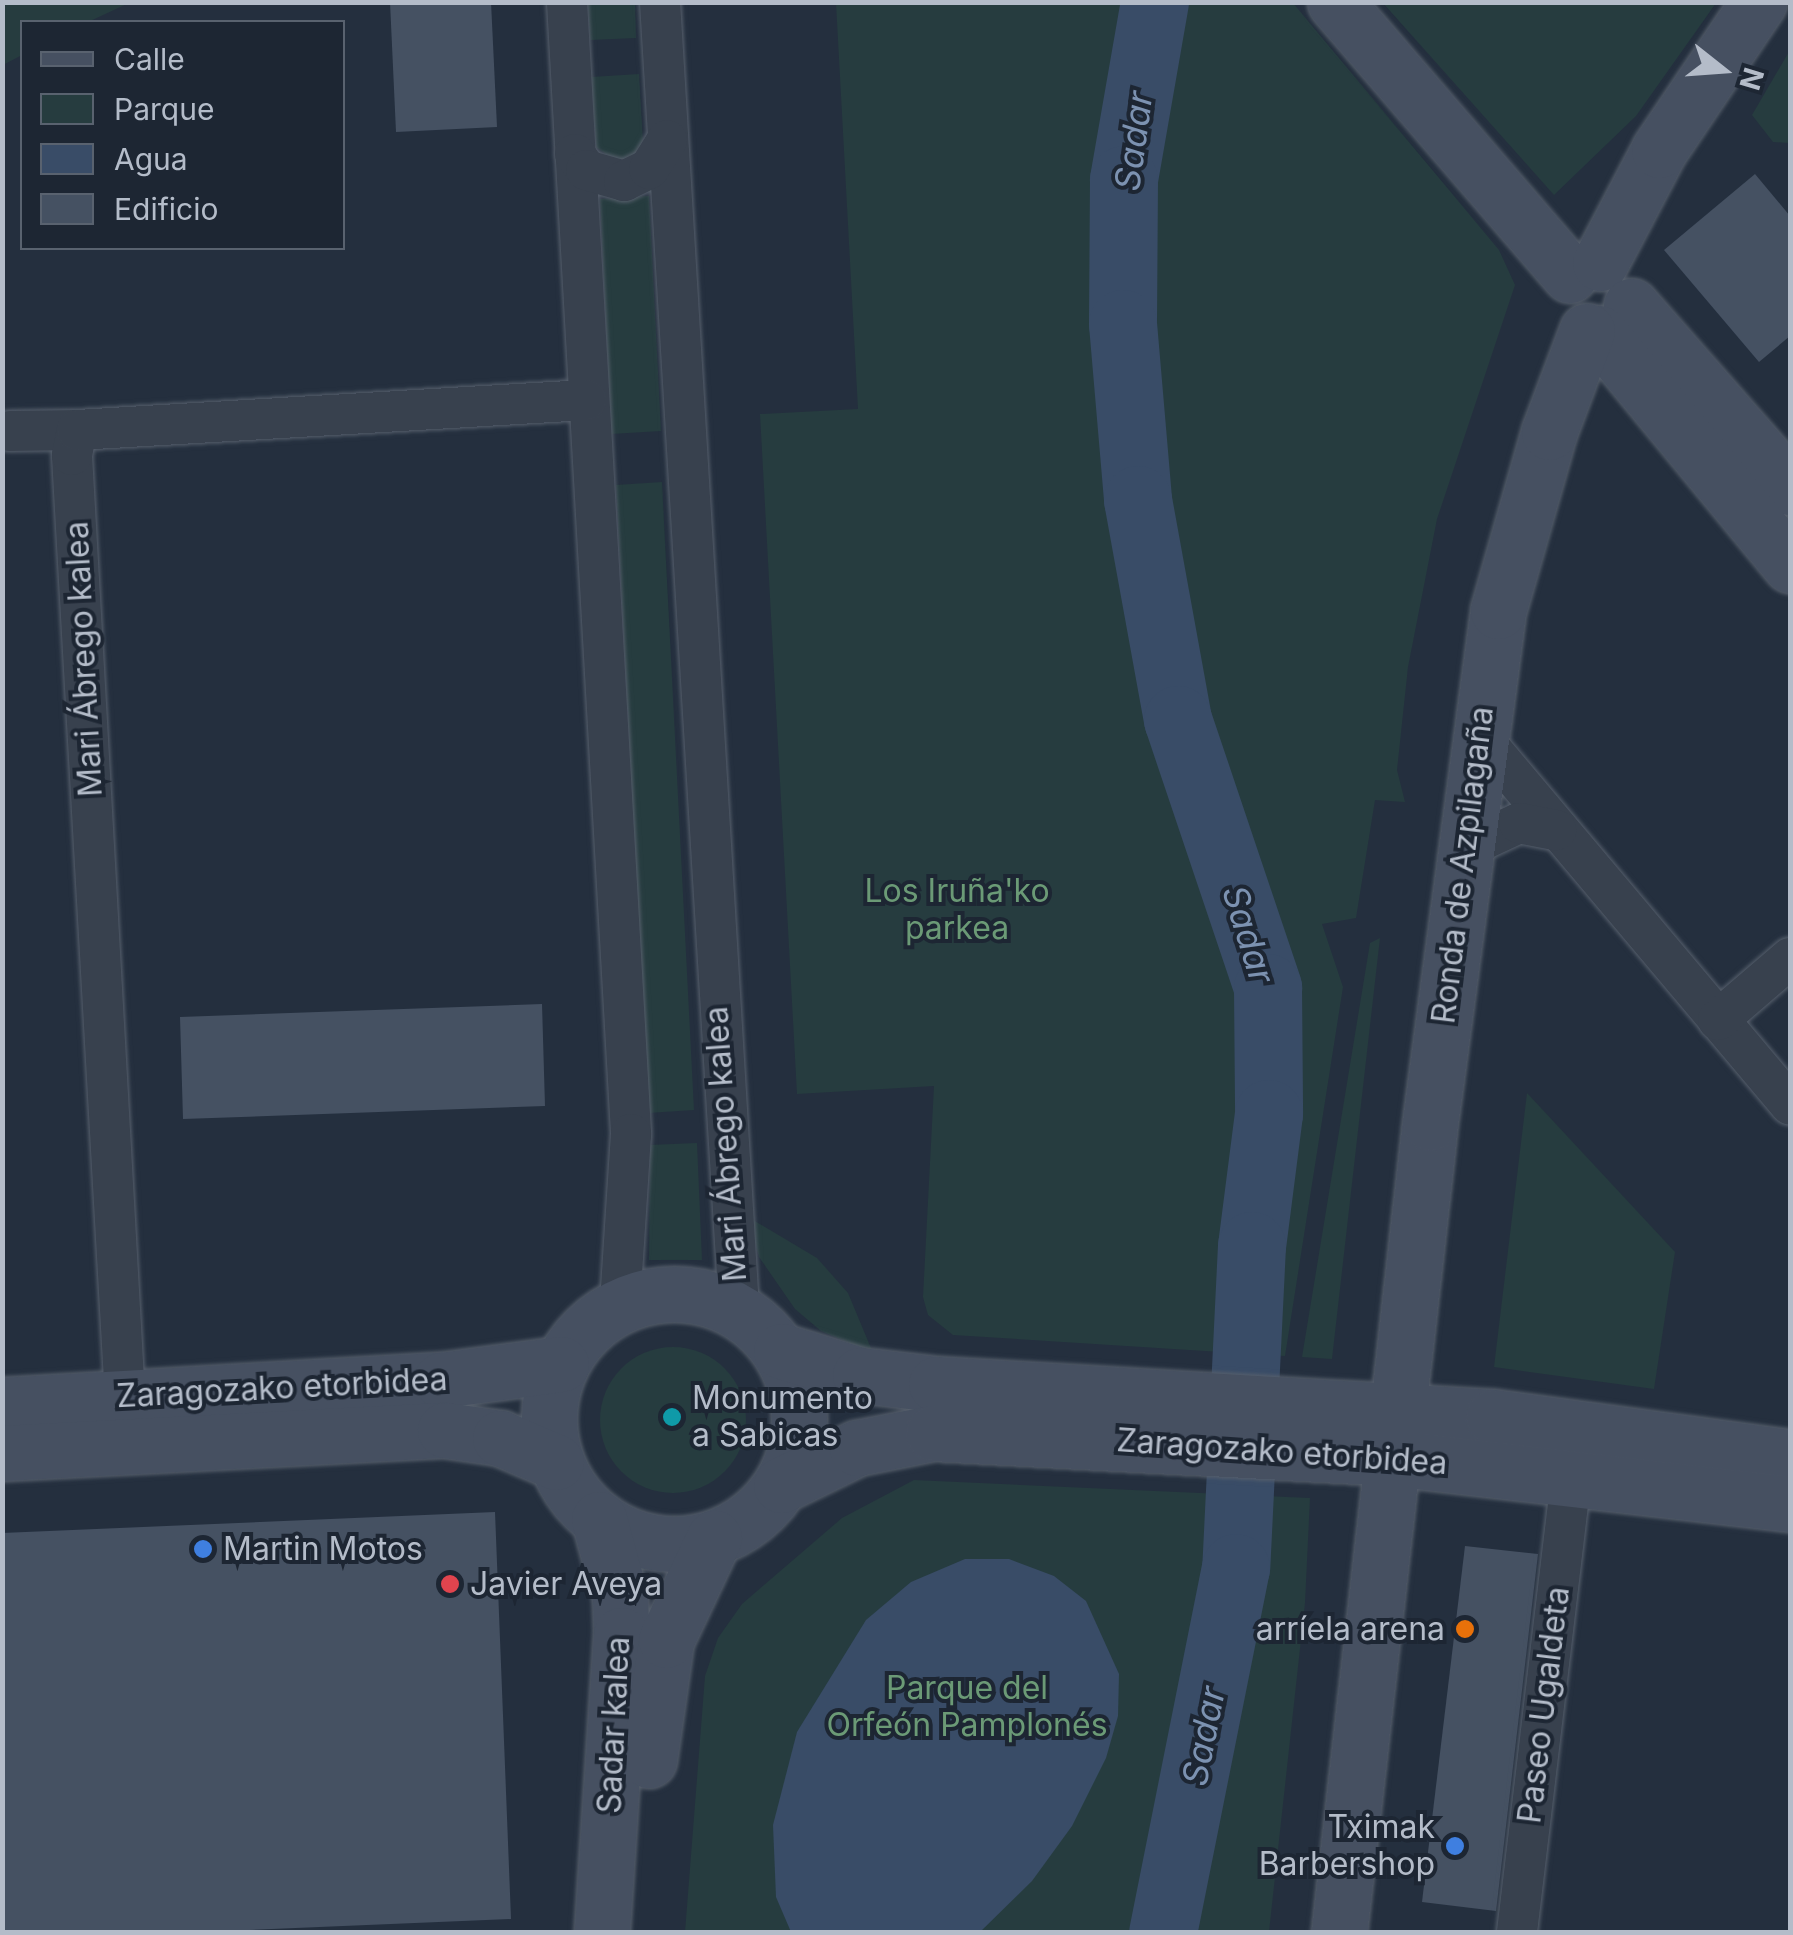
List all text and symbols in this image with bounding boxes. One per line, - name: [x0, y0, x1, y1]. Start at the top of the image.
- legend: [20, 20, 345, 250]
- north arrow: [1673, 20, 1773, 120]
- text: Calle: [114, 41, 185, 77]
- text: N: [1732, 64, 1771, 94]
- water label: Sadar: [1105, 89, 1161, 193]
- text: Parque: [114, 91, 214, 127]
- text: Agua: [114, 141, 188, 177]
- text: Edificio: [114, 191, 218, 227]
- street label: Mari Ábrego kalea: [58, 520, 110, 798]
- street label: Ronda de Azpilagaña: [1424, 704, 1502, 1026]
- park label: Los Iruña'ko parkea: [864, 873, 1050, 948]
- water label: Sadar: [1214, 880, 1284, 988]
- street label: Mari Ábrego kalea: [697, 1005, 755, 1283]
- street label: Zaragozako etorbidea: [115, 1360, 449, 1416]
- place label: Monumento a Sabicas: [692, 1380, 873, 1455]
- marker: Monumento a Sabicas: [661, 1406, 683, 1428]
- street label: Zaragozako etorbidea: [1115, 1421, 1449, 1483]
- place label: Martin Motos: [223, 1530, 423, 1568]
- marker: Martin Motos: [192, 1538, 214, 1560]
- place label: Javier Aveya: [470, 1565, 662, 1603]
- marker: Javier Aveya: [439, 1573, 461, 1595]
- street label: Paseo Ugaldeta: [1510, 1584, 1578, 1826]
- place label: arríela arena: [1256, 1610, 1445, 1648]
- marker: arríela arena: [1454, 1618, 1476, 1640]
- street label: Sadar kalea: [590, 1635, 638, 1815]
- park label: Parque del Orfeón Pamplonés: [826, 1670, 1108, 1745]
- water label: Sadar: [1173, 1683, 1233, 1789]
- place label: Tximak Barbershop: [1259, 1809, 1435, 1884]
- marker: Tximak Barbershop: [1444, 1835, 1466, 1857]

